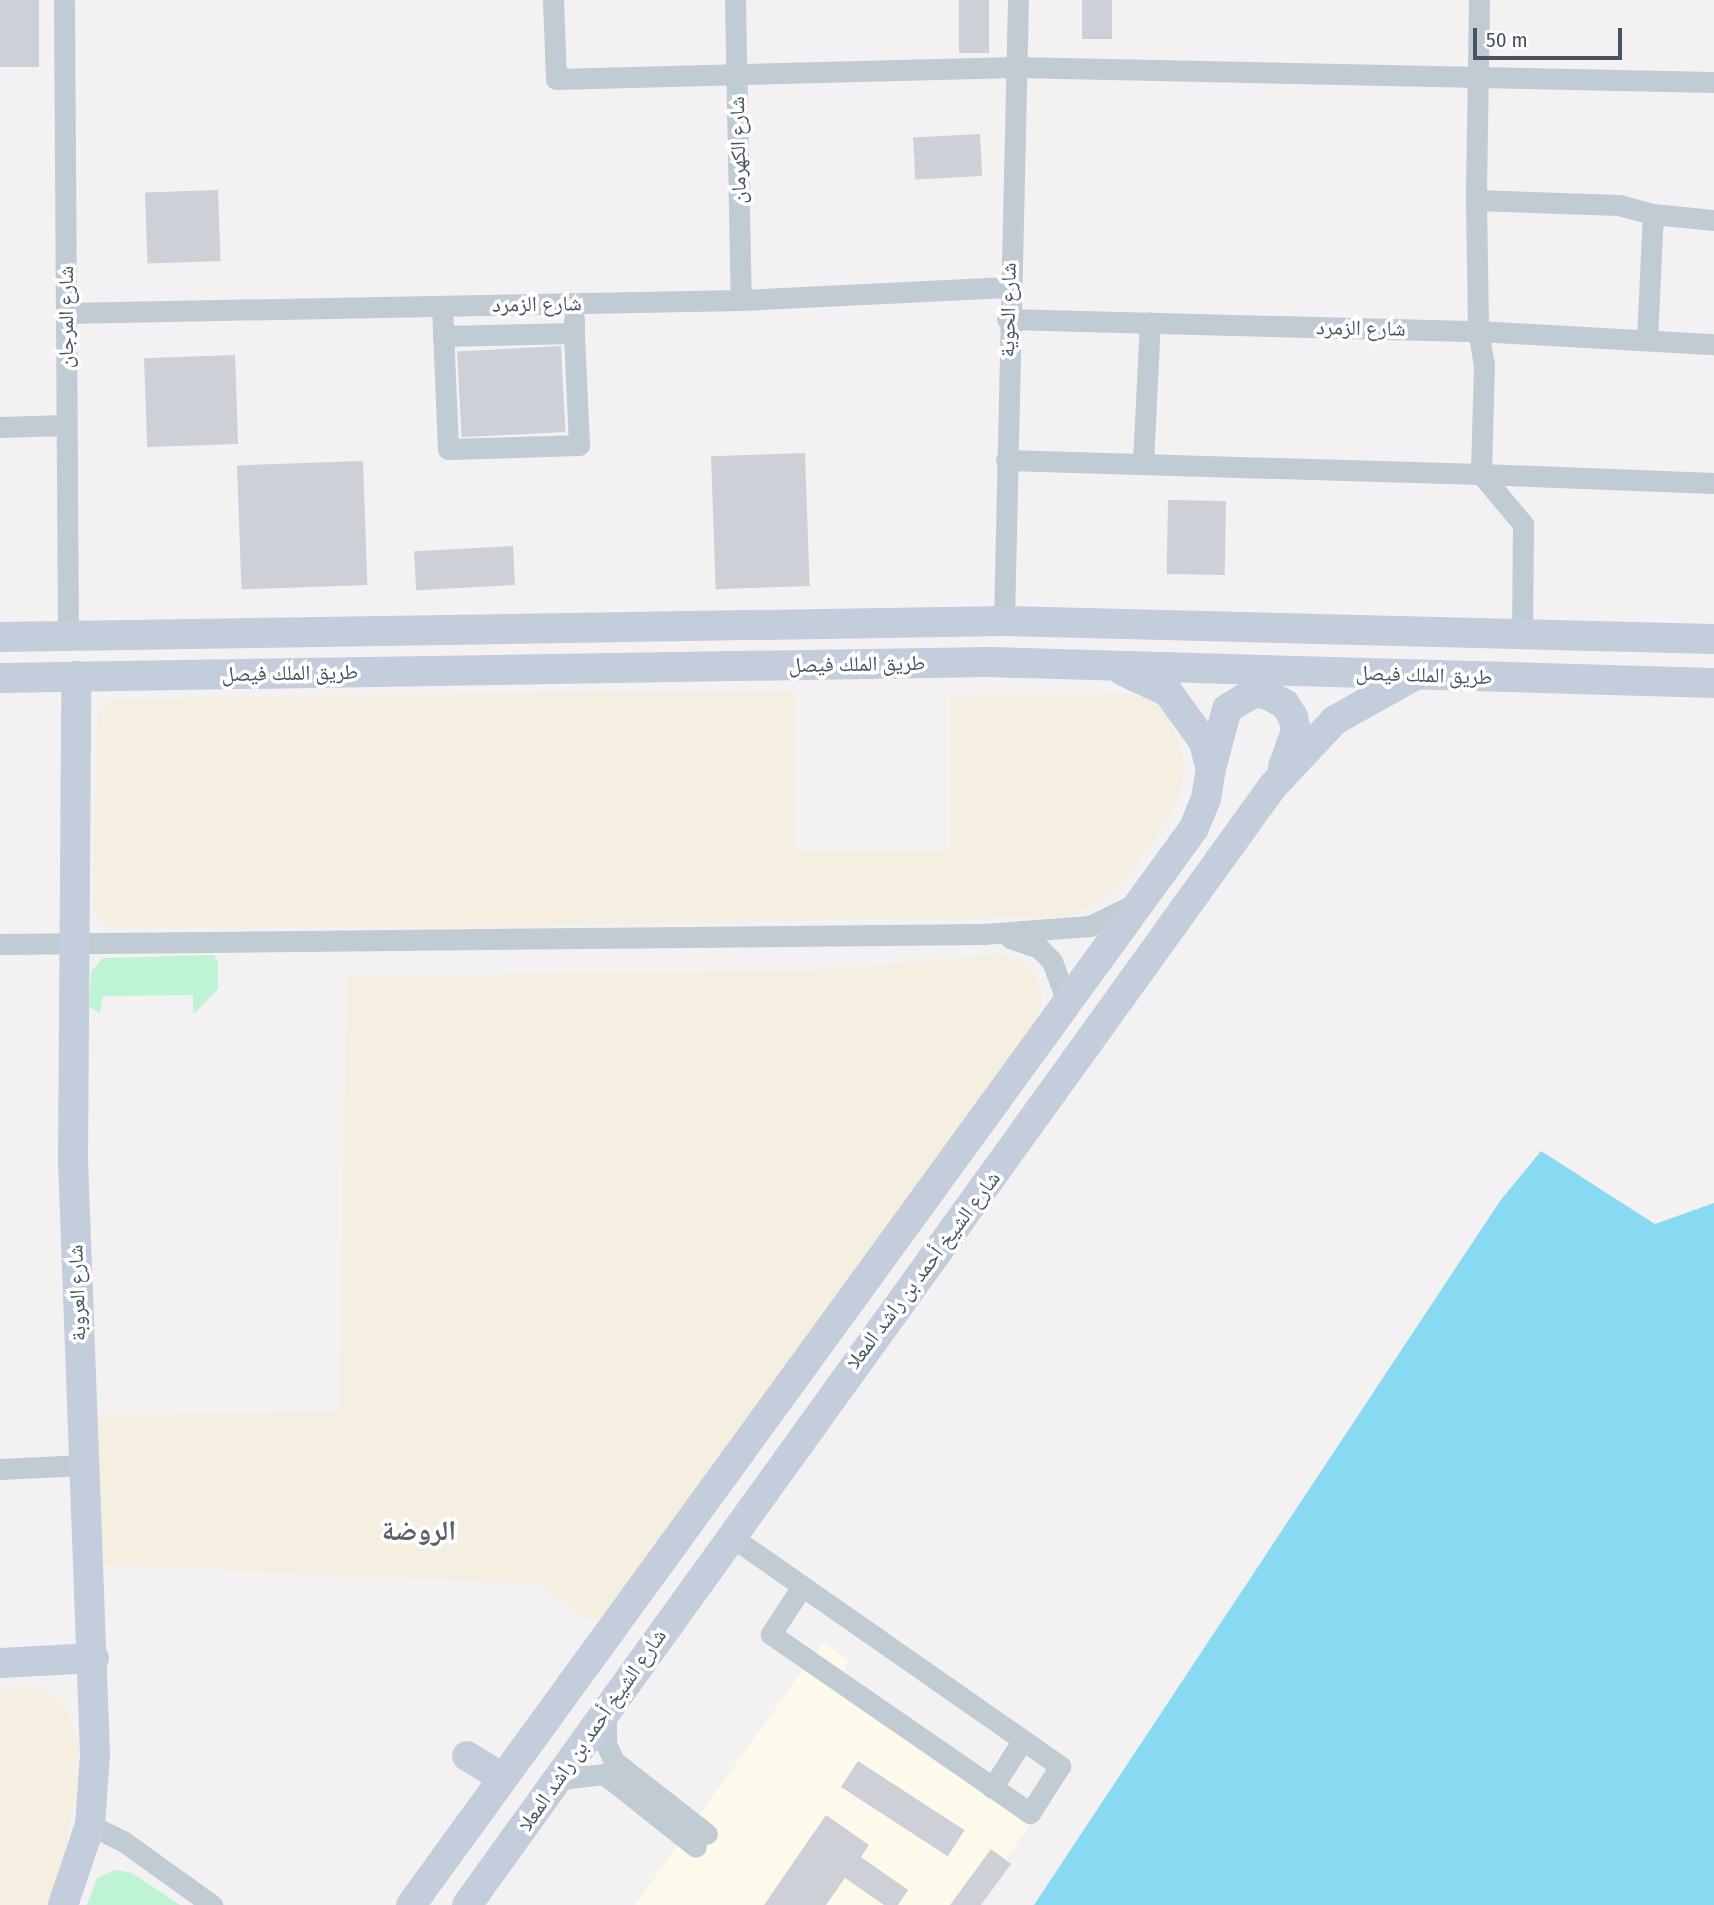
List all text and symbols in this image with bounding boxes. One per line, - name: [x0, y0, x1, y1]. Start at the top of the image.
- scale bar: [1476, 14, 1625, 58]
- text: 50 m: [1486, 27, 1528, 53]
- street label: شارع الكهرمان: [724, 96, 752, 204]
- street label: شارع الحوية: [995, 262, 1021, 358]
- street label: شارع المرجان: [53, 266, 79, 368]
- street label: شارع الزمرد: [492, 291, 582, 317]
- street label: شارع الزمرد: [1316, 315, 1406, 341]
- street label: طريق الملك فيصل: [788, 650, 926, 678]
- street label: طريق الملك فيصل: [221, 659, 359, 687]
- street label: طريق الملك فيصل: [1355, 660, 1493, 690]
- street label: شارع الشيخ أحمد بن راشد المعلا: [840, 1166, 1006, 1374]
- street label: شارع العروبة: [63, 1244, 91, 1342]
- district label: الروضة: [382, 1514, 456, 1548]
- street label: شارع الشيخ أحمد بن راشد المعلا: [513, 1624, 671, 1836]

